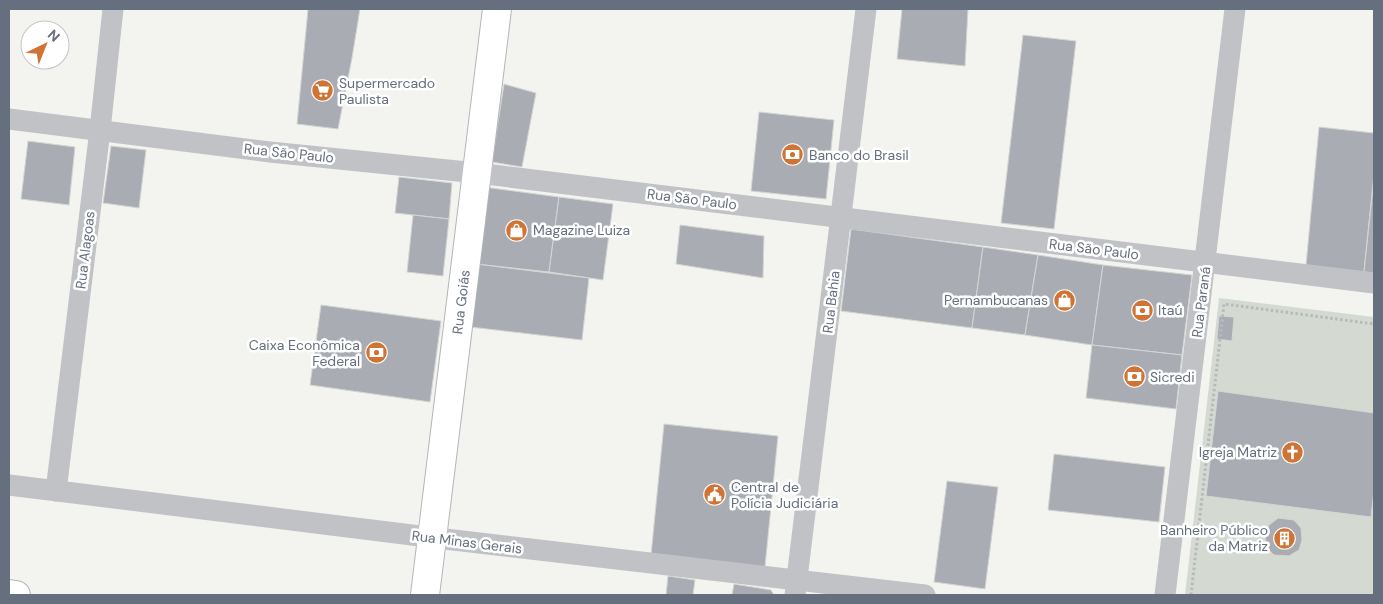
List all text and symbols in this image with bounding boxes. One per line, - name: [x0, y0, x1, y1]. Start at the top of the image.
- north arrow: [20, 20, 70, 70]
- text: N: [44, 25, 64, 46]
- place label: Supermercado Paulista: [339, 74, 435, 108]
- supermarket icon: Supermercado Paulista: [311, 79, 335, 103]
- street label: Rua São Paulo: [243, 139, 335, 167]
- bank icon: Banco do Brasil: [781, 143, 805, 167]
- place label: Banco do Brasil: [809, 146, 909, 164]
- street label: Rua São Paulo: [646, 185, 738, 213]
- street label: Rua Alagoas: [71, 210, 99, 290]
- shop icon: Magazine Luiza: [505, 218, 529, 242]
- place label: Magazine Luiza: [533, 221, 630, 239]
- street label: Rua São Paulo: [1048, 235, 1140, 263]
- street label: Rua Paraná: [1188, 265, 1214, 339]
- street label: Rua Goiás: [448, 269, 474, 335]
- street label: Rua Bahia: [818, 270, 844, 334]
- shop icon: Pernambucanas: [1052, 288, 1076, 312]
- place label: Pernambucanas: [944, 291, 1048, 309]
- bank icon: Itaú: [1130, 298, 1154, 322]
- place label: Itaú: [1158, 301, 1182, 319]
- place label: Caixa Econômica Federal: [249, 336, 360, 370]
- bank icon: Caixa Econômica Federal: [364, 341, 388, 365]
- bank icon: Sicredi: [1122, 365, 1146, 389]
- place label: Sicredi: [1150, 368, 1195, 386]
- church icon: Igreja Matriz: [1281, 440, 1305, 464]
- place label: Igreja Matriz: [1199, 443, 1277, 461]
- place label: Central de Polícia Judiciária: [731, 478, 838, 512]
- public building icon: Central de Polícia Judiciária: [703, 483, 727, 507]
- place label: Banheiro Público da Matriz: [1160, 521, 1268, 555]
- street label: Rua Minas Gerais: [411, 526, 523, 558]
- building icon: Banheiro Público da Matriz: [1272, 526, 1296, 550]

